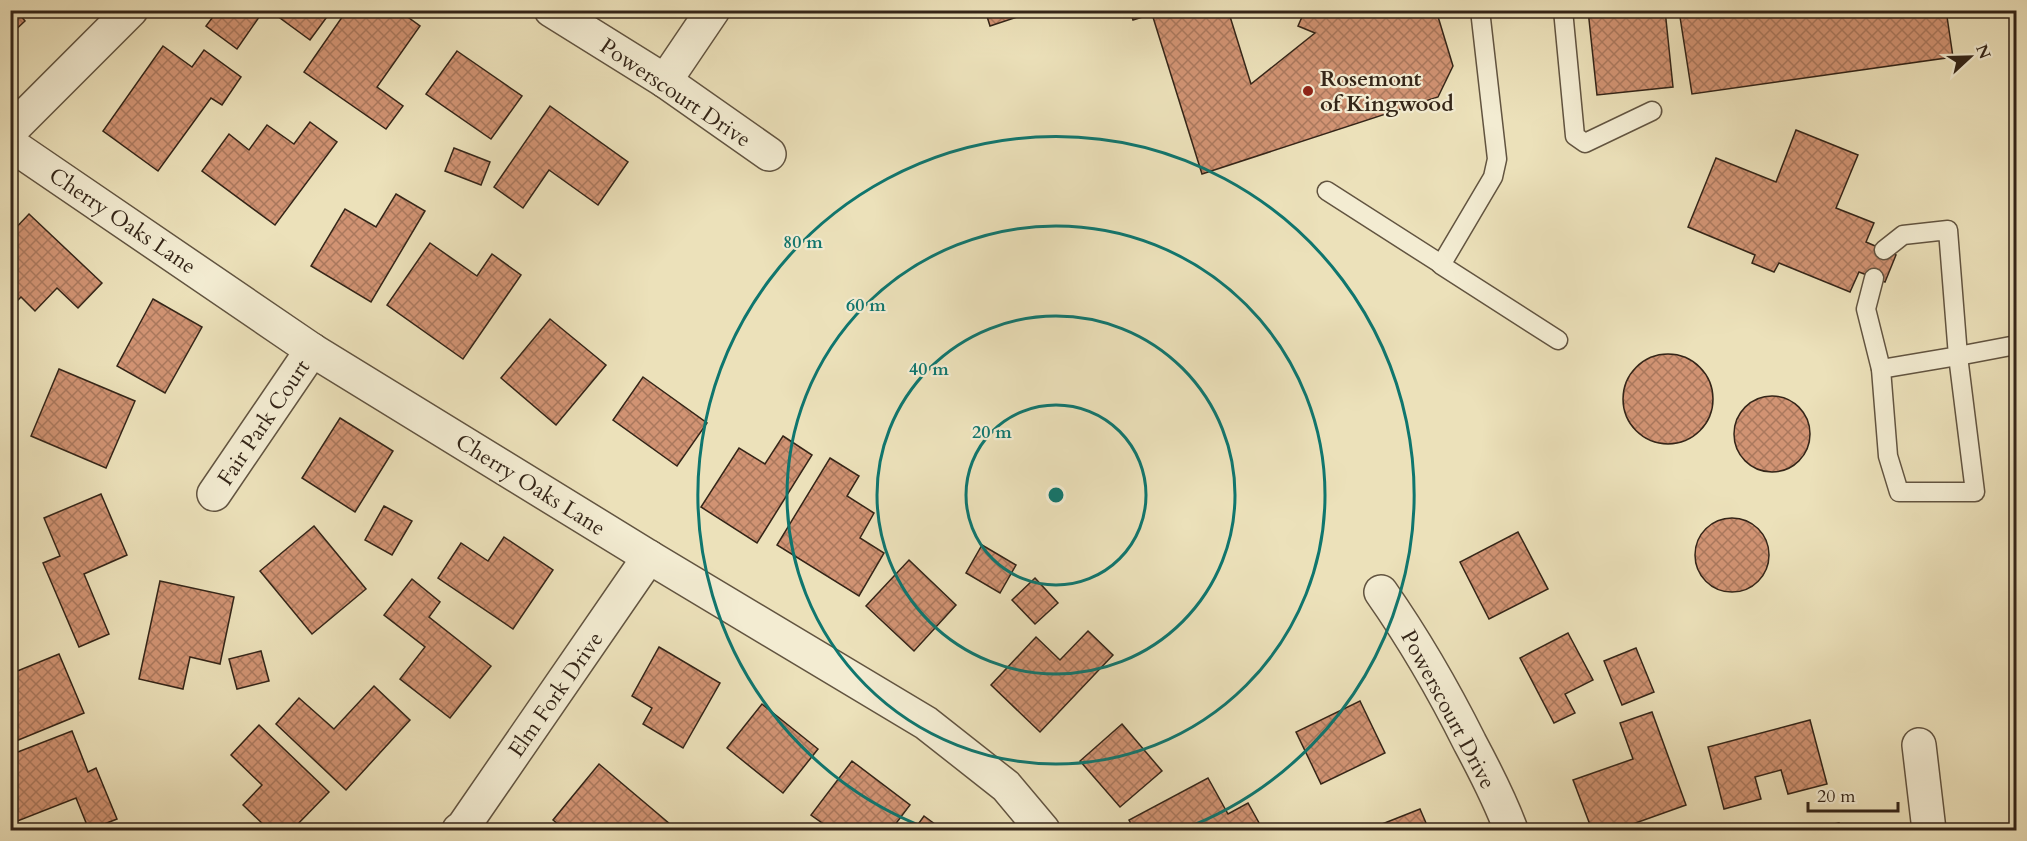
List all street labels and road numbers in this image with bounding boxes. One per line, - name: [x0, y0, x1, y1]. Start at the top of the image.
- street label: Powerscourt Drive: [594, 31, 757, 154]
- street label: Cherry Oaks Lane: [43, 160, 202, 281]
- street label: Fair Park Court: [211, 354, 317, 492]
- street label: Cherry Oaks Lane: [450, 427, 611, 543]
- street label: Powerscourt Drive: [1394, 625, 1503, 794]
- street label: Elm Fork Drive: [501, 626, 610, 763]

